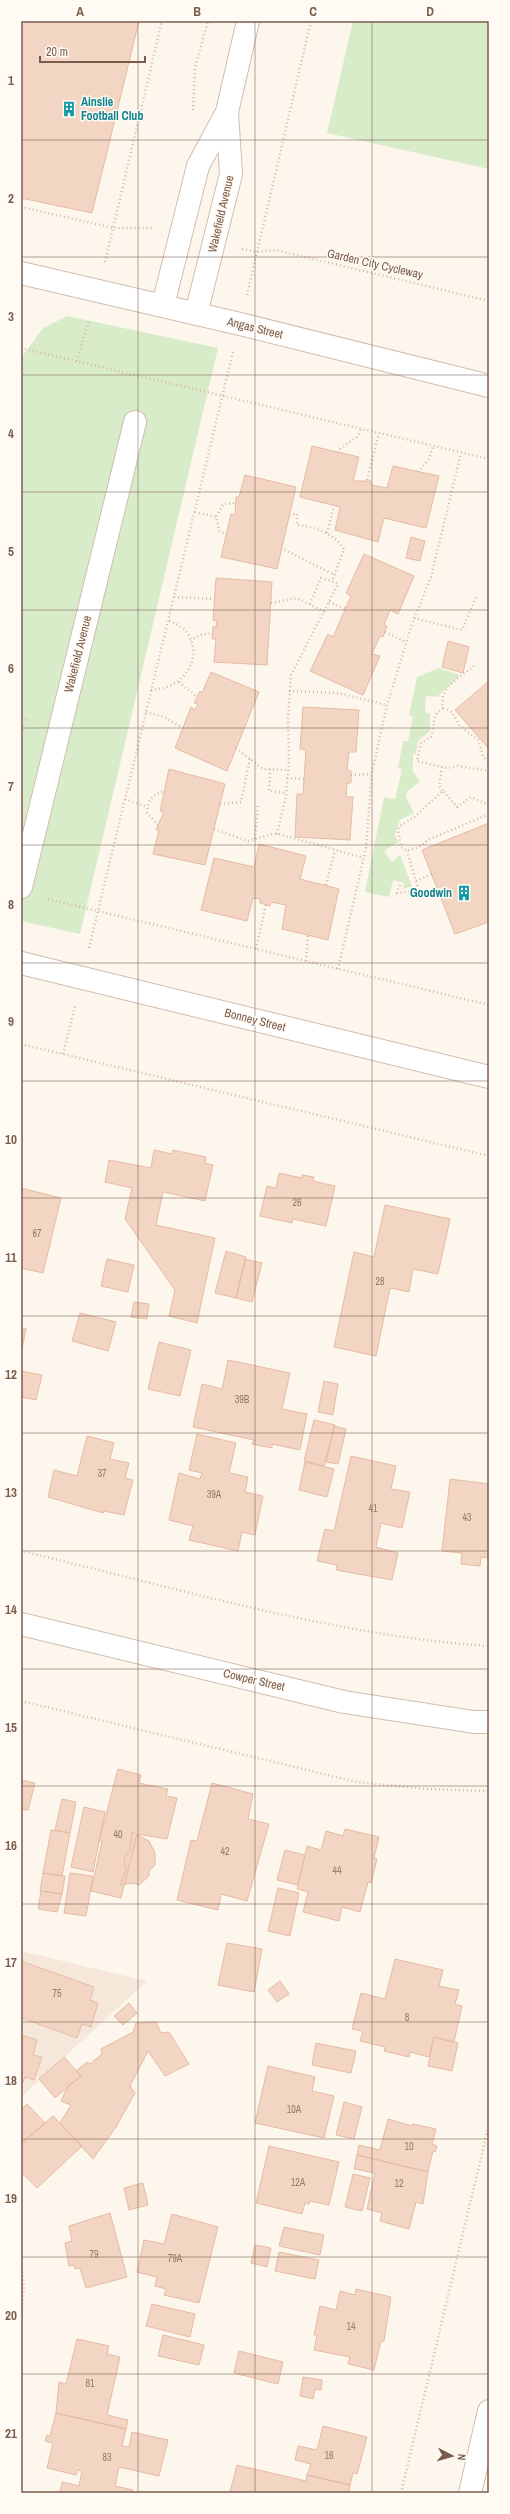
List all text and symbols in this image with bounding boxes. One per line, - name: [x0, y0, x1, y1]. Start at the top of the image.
- text: A: [76, 3, 84, 20]
- text: B: [193, 3, 201, 20]
- text: C: [309, 3, 317, 20]
- text: D: [426, 3, 434, 20]
- scale bar: [40, 38, 145, 64]
- text: 20 m: [46, 44, 68, 60]
- text: 1: [8, 72, 14, 89]
- place label: Ainslie Football Club: [81, 94, 143, 124]
- building icon: Ainslie Football Club: [60, 100, 78, 118]
- street label: Wakefield Avenue: [204, 174, 238, 254]
- text: 2: [8, 190, 14, 207]
- street label: Garden City Cycleway: [326, 245, 425, 283]
- text: 3: [8, 308, 14, 325]
- street label: Angas Street: [224, 313, 285, 343]
- text: 4: [8, 425, 14, 442]
- text: 5: [8, 543, 14, 560]
- street label: Wakefield Avenue: [61, 614, 95, 694]
- text: 6: [8, 660, 14, 677]
- text: 7: [8, 778, 14, 795]
- building icon: Goodwin: [455, 884, 473, 902]
- place label: Goodwin: [410, 885, 452, 901]
- text: 8: [8, 896, 14, 913]
- street label: Bonney Street: [223, 1005, 287, 1035]
- text: 9: [8, 1013, 14, 1030]
- text: 10: [5, 1131, 17, 1148]
- house number: 26: [292, 1196, 302, 1209]
- house number: 67: [32, 1227, 42, 1240]
- text: 11: [5, 1249, 17, 1266]
- house number: 28: [375, 1275, 385, 1288]
- text: 12: [5, 1366, 17, 1383]
- house number: 39B: [235, 1393, 250, 1406]
- house number: 37: [97, 1467, 107, 1480]
- text: 13: [5, 1484, 17, 1501]
- house number: 39A: [207, 1488, 222, 1501]
- house number: 41: [368, 1502, 378, 1515]
- house number: 43: [462, 1511, 472, 1524]
- text: 14: [5, 1601, 17, 1618]
- street label: Cowper Street: [222, 1665, 287, 1695]
- text: 15: [5, 1719, 17, 1736]
- house number: 40: [113, 1828, 123, 1841]
- text: 16: [5, 1837, 17, 1854]
- house number: 42: [220, 1845, 230, 1858]
- house number: 44: [332, 1864, 342, 1877]
- text: 17: [5, 1954, 17, 1971]
- house number: 75: [52, 1987, 62, 2000]
- house number: 8: [405, 2011, 410, 2024]
- text: 18: [5, 2072, 17, 2089]
- house number: 10A: [287, 2103, 302, 2116]
- house number: 10: [404, 2140, 414, 2153]
- house number: 12A: [291, 2176, 306, 2189]
- house number: 12: [394, 2177, 404, 2190]
- text: 19: [5, 2190, 17, 2207]
- house number: 79: [89, 2248, 99, 2261]
- house number: 79A: [168, 2252, 183, 2265]
- text: 20: [5, 2307, 17, 2324]
- house number: 14: [346, 2320, 356, 2333]
- house number: 81: [85, 2377, 95, 2390]
- text: 21: [5, 2425, 17, 2442]
- north arrow: [432, 2436, 472, 2476]
- house number: 16: [324, 2449, 334, 2462]
- house number: 83: [102, 2451, 112, 2464]
- text: N: [455, 2453, 469, 2461]

